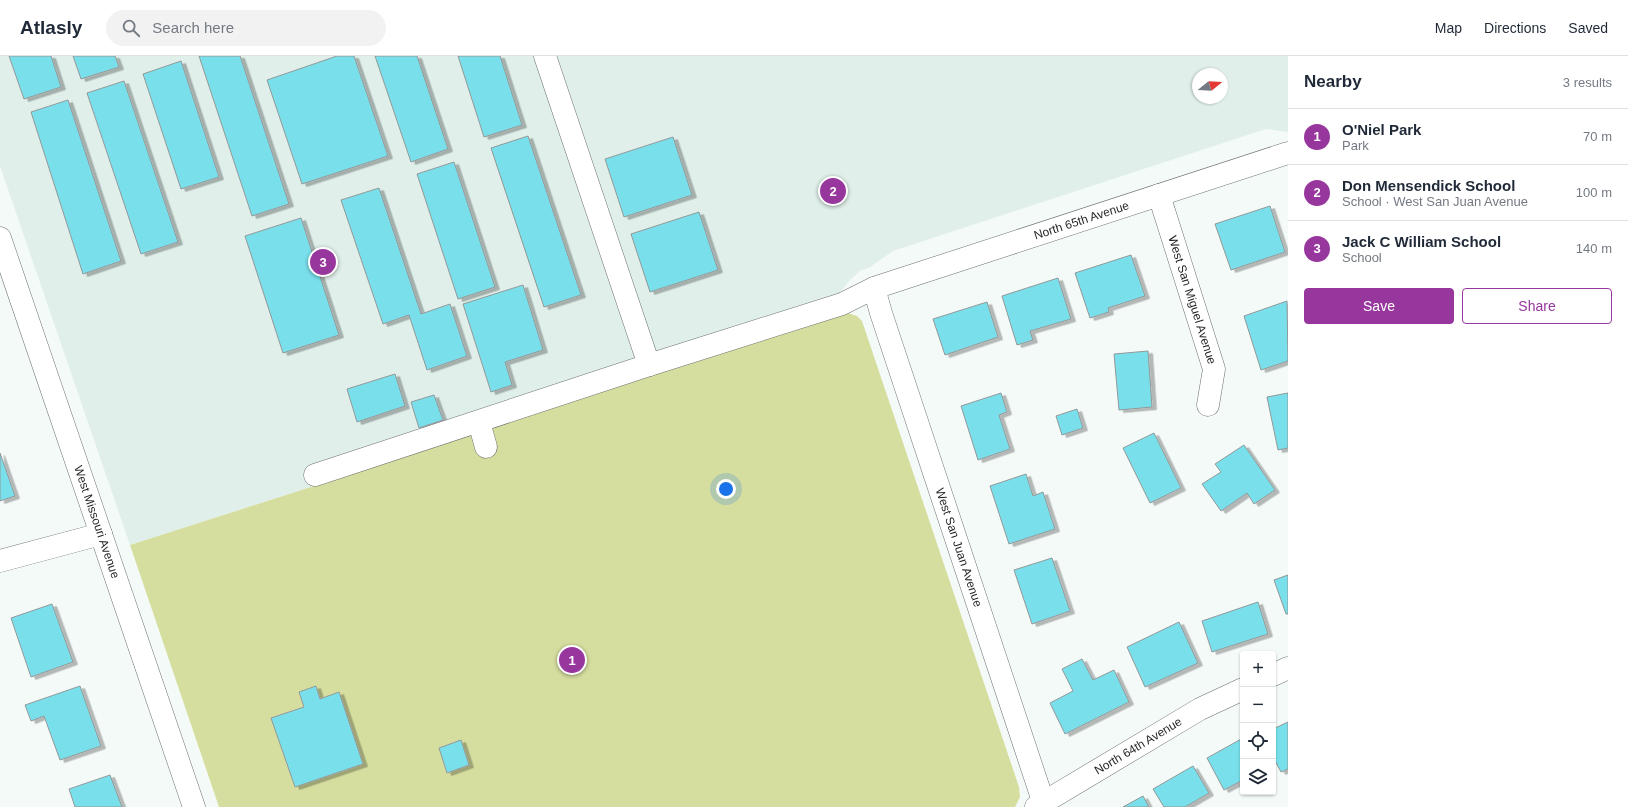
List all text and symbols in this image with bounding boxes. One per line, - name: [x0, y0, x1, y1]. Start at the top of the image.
- search box: [106, 10, 386, 46]
- text: Atlasly: [20, 17, 82, 38]
- icon: search: [120, 17, 142, 39]
- text: Search here: [152, 19, 234, 36]
- text: Map: [1435, 20, 1462, 36]
- text: Directions: [1484, 20, 1546, 36]
- text: Saved: [1568, 20, 1608, 36]
- north arrow: [1192, 68, 1228, 104]
- text: Nearby: [1304, 72, 1362, 91]
- text: 3 results: [1563, 75, 1612, 90]
- text: O'Niel Park: [1342, 121, 1421, 138]
- text: 1: [1313, 129, 1321, 144]
- text: 70 m: [1583, 129, 1612, 144]
- text: Park: [1342, 138, 1369, 153]
- pin: 2: [820, 176, 846, 206]
- text: Don Mensendick School: [1342, 177, 1515, 194]
- text: 2: [1313, 185, 1321, 200]
- text: 100 m: [1576, 185, 1612, 200]
- text: School · West San Juan Avenue: [1342, 194, 1528, 209]
- street label: North 65th Avenue: [1032, 198, 1131, 242]
- text: Jack C William School: [1342, 233, 1501, 250]
- street label: West San Miguel Avenue: [1165, 234, 1219, 366]
- text: 3: [1313, 241, 1321, 256]
- text: 140 m: [1576, 241, 1612, 256]
- pin: 3: [310, 247, 336, 277]
- text: School: [1342, 250, 1382, 265]
- button: Save: [1304, 288, 1454, 324]
- button: Share: [1462, 288, 1612, 324]
- street label: West Missouri Avenue: [71, 464, 123, 581]
- your location: [716, 479, 736, 499]
- street label: West San Juan Avenue: [933, 486, 985, 609]
- pin: 1: [559, 645, 585, 675]
- map controls: [1240, 651, 1276, 795]
- button: +: [1240, 651, 1276, 687]
- button: −: [1240, 687, 1276, 723]
- street label: North 64th Avenue: [1092, 714, 1185, 777]
- button: locate: [1240, 723, 1276, 759]
- button: layers: [1240, 759, 1276, 795]

